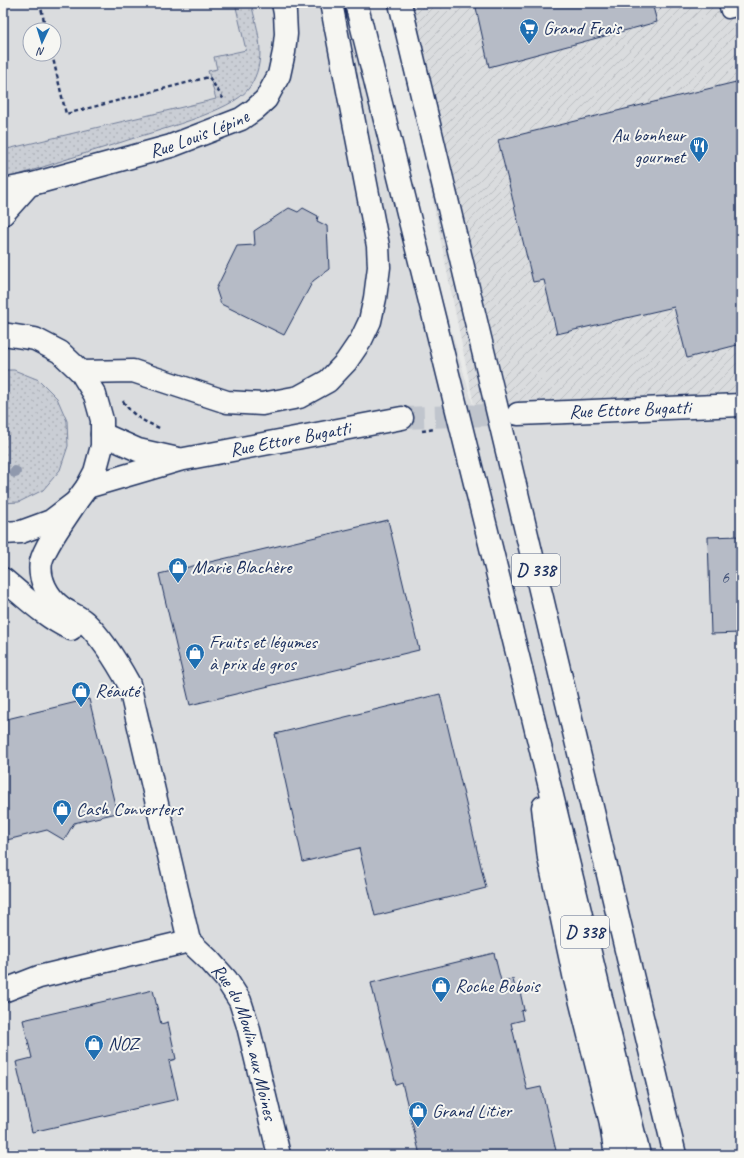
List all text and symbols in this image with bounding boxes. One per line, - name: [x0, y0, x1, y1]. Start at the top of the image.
- place label: Grand Frais: [543, 16, 623, 40]
- supermarket icon: Grand Frais: [518, 17, 540, 45]
- north arrow: [22, 22, 62, 62]
- text: N: [35, 45, 45, 59]
- street label: Rue Louis Lépine: [147, 104, 255, 163]
- place label: Au bonheur gourmet: [612, 123, 687, 169]
- restaurant icon: Au bonheur gourmet: [688, 135, 710, 163]
- street label: Rue Ettore Bugatti: [568, 395, 694, 424]
- street label: Rue Ettore Bugatti: [228, 416, 355, 462]
- road number: D 338: [512, 554, 560, 586]
- place label: Marie Blachère: [192, 555, 293, 579]
- shop icon: Marie Blachère: [167, 556, 189, 584]
- house number: 6: [721, 567, 730, 588]
- place label: Fruits et légumes à prix de gros: [209, 630, 318, 676]
- shop icon: Fruits et légumes à prix de gros: [184, 642, 206, 670]
- place label: Réauté: [95, 679, 142, 703]
- shop icon: Réauté: [70, 680, 92, 708]
- place label: Cash Converters: [76, 797, 184, 821]
- shop icon: Cash Converters: [51, 798, 73, 826]
- road number: D 338: [561, 916, 609, 948]
- street label: Rue du Moulin aux Moines: [206, 959, 283, 1124]
- place label: Roche Bobois: [455, 974, 542, 998]
- shop icon: Roche Bobois: [430, 975, 452, 1003]
- place label: NOZ: [108, 1032, 142, 1056]
- shop icon: NOZ: [83, 1033, 105, 1061]
- place label: Grand Litier: [432, 1099, 513, 1123]
- shop icon: Grand Litier: [407, 1100, 429, 1128]

